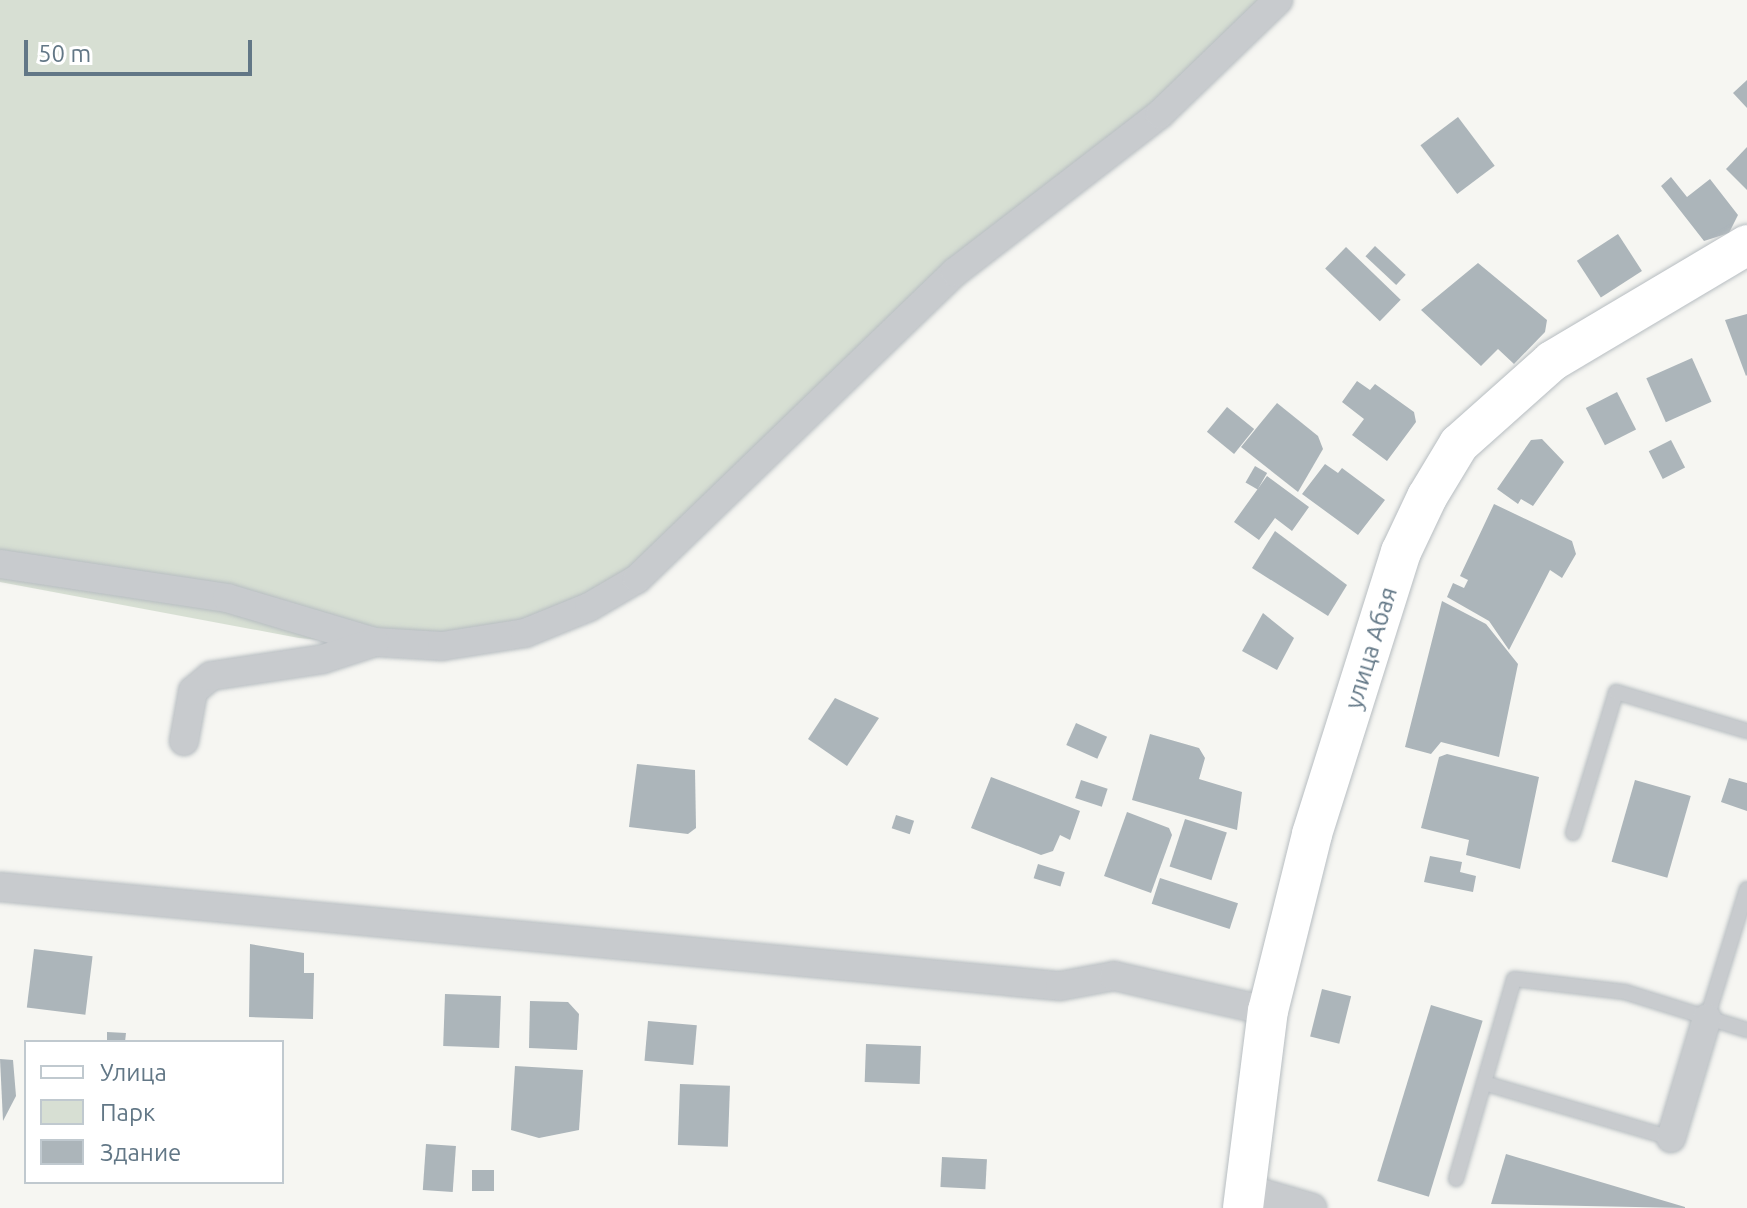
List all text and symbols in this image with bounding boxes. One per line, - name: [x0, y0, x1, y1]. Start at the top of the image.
- scale bar: [28, 24, 256, 74]
- text: 50 m: [38, 40, 91, 67]
- street label: улица Абая: [1339, 584, 1403, 712]
- legend: [24, 1040, 284, 1184]
- text: Улица: [100, 1059, 167, 1086]
- text: Парк: [100, 1099, 155, 1126]
- text: Здание: [100, 1139, 181, 1166]

